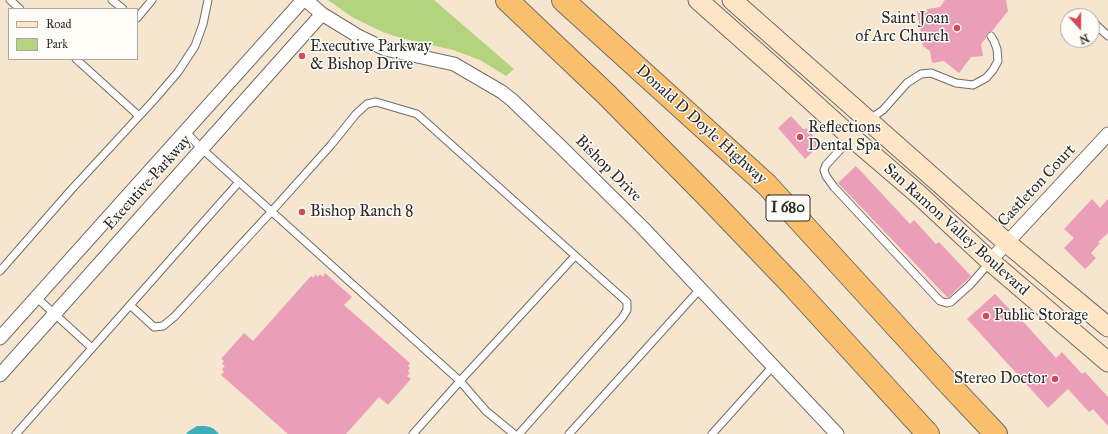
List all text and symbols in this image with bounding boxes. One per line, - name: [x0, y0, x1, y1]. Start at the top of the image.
- legend: [8, 8, 138, 60]
- north arrow: [1060, 8, 1100, 48]
- place label: Saint Joan of Arc Church: [855, 9, 949, 47]
- text: Road: [46, 17, 72, 31]
- marker: Saint Joan of Arc Church: [952, 23, 962, 33]
- text: N: [1077, 31, 1091, 46]
- text: Park: [46, 37, 68, 51]
- place label: Executive Parkway & Bishop Drive: [310, 37, 431, 75]
- marker: Executive Parkway & Bishop Drive: [297, 51, 307, 61]
- street label: Donald D Doyle Highway: [632, 61, 770, 189]
- place label: Reflections Dental Spa: [808, 118, 881, 156]
- street label: Executive Parkway: [100, 132, 196, 234]
- street label: Bishop Drive: [571, 132, 645, 206]
- marker: Reflections Dental Spa: [795, 132, 805, 142]
- street label: Castleton Court: [994, 141, 1080, 231]
- street label: San Ramon Valley Boulevard: [879, 160, 1033, 300]
- road number: I 680: [766, 195, 810, 221]
- place label: Bishop Ranch 8: [310, 202, 413, 222]
- marker: Bishop Ranch 8: [297, 207, 307, 217]
- place label: Public Storage: [994, 306, 1088, 326]
- marker: Public Storage: [981, 311, 991, 321]
- place label: Stereo Doctor: [954, 369, 1047, 389]
- marker: Stereo Doctor: [1050, 374, 1060, 384]

